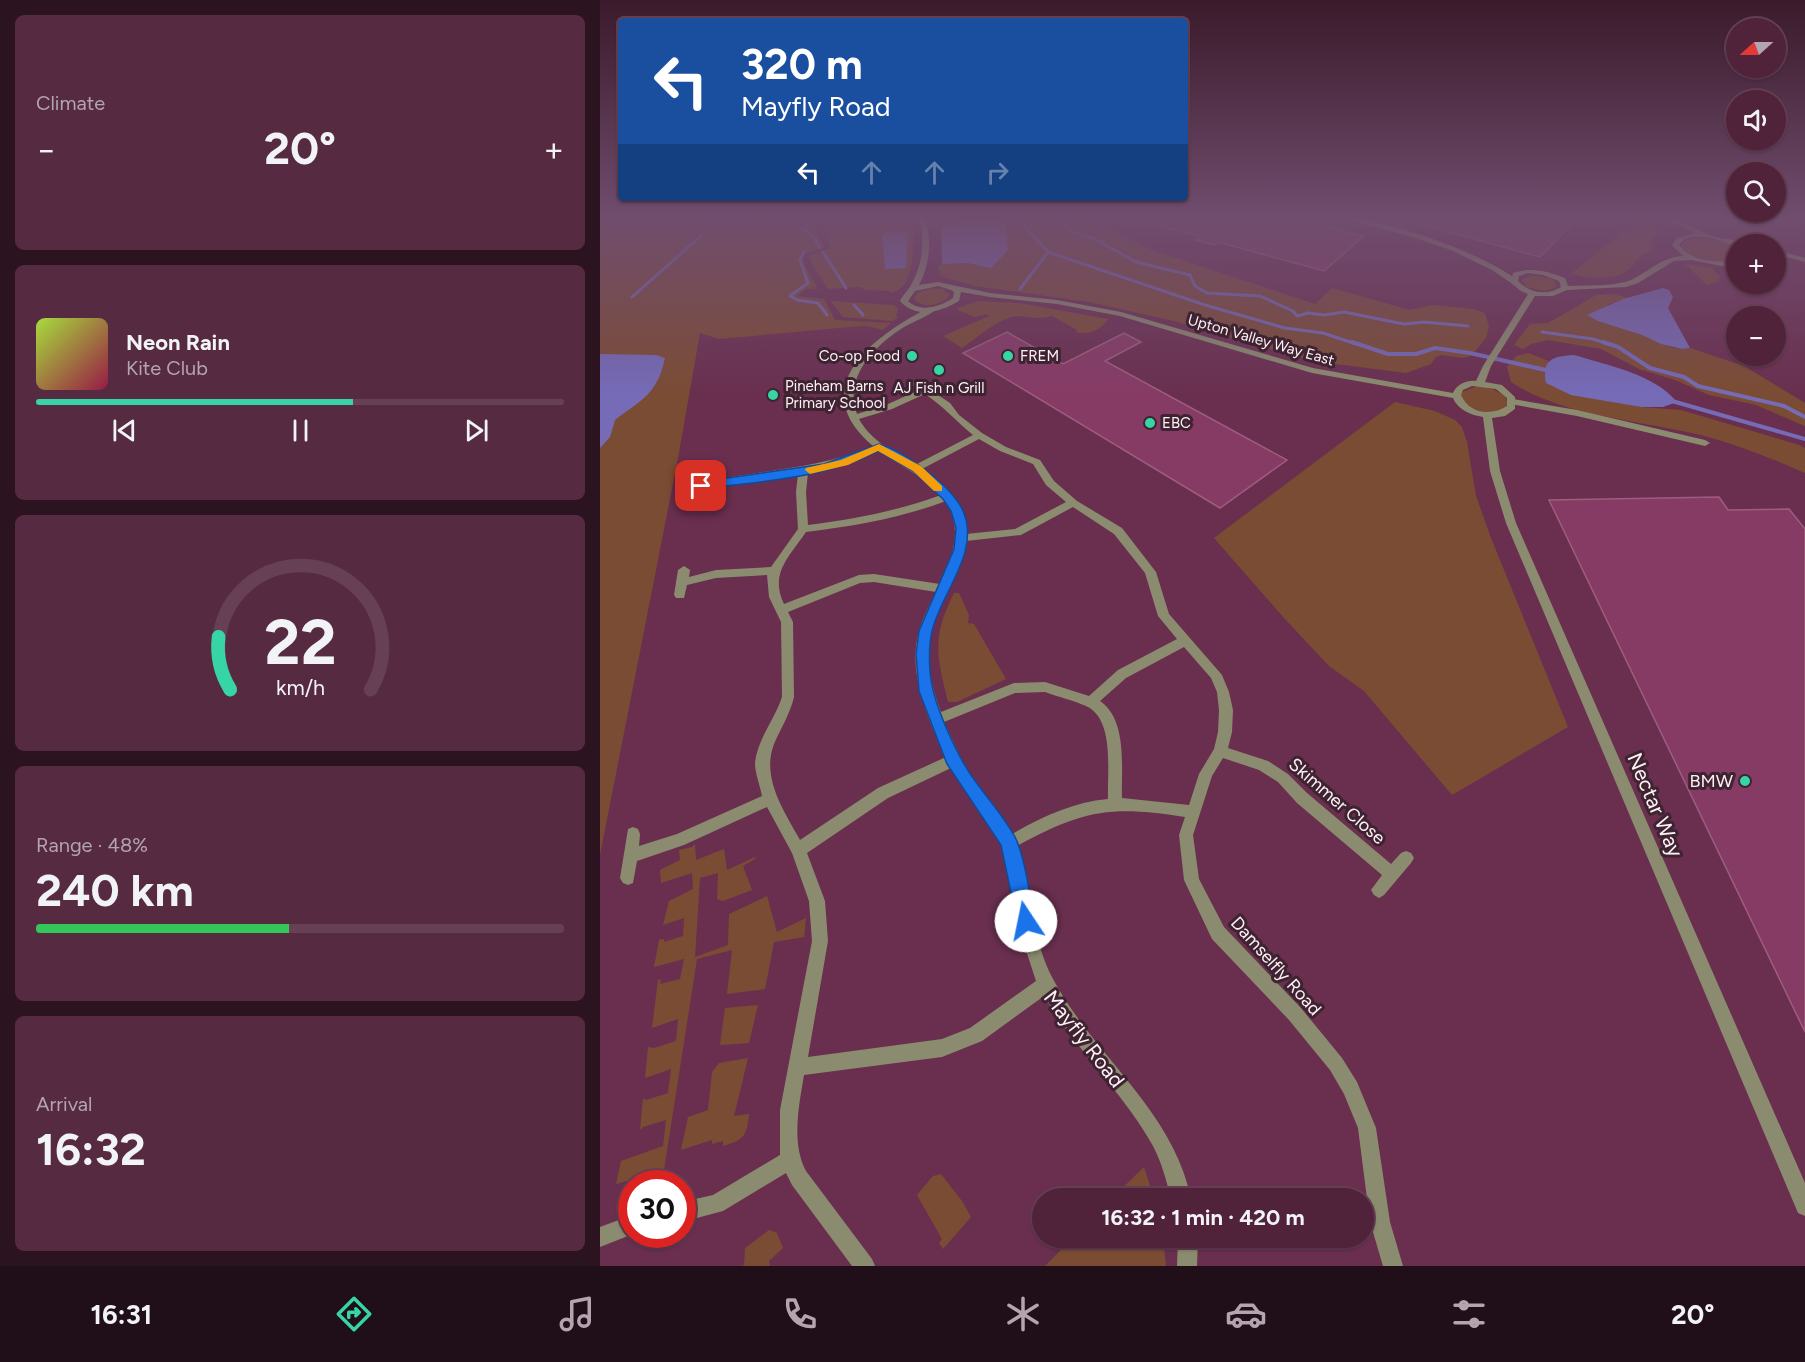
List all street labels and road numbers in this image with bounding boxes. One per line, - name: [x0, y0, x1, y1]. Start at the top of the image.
- street label: Upton Valley Way East: [1186, 310, 1337, 370]
- street label: Nectar Way: [1622, 749, 1689, 861]
- street label: Skimmer Close: [1284, 753, 1390, 849]
- street label: Damselfly Road: [1226, 912, 1326, 1020]
- street label: Mayfly Road: [1039, 985, 1130, 1092]

